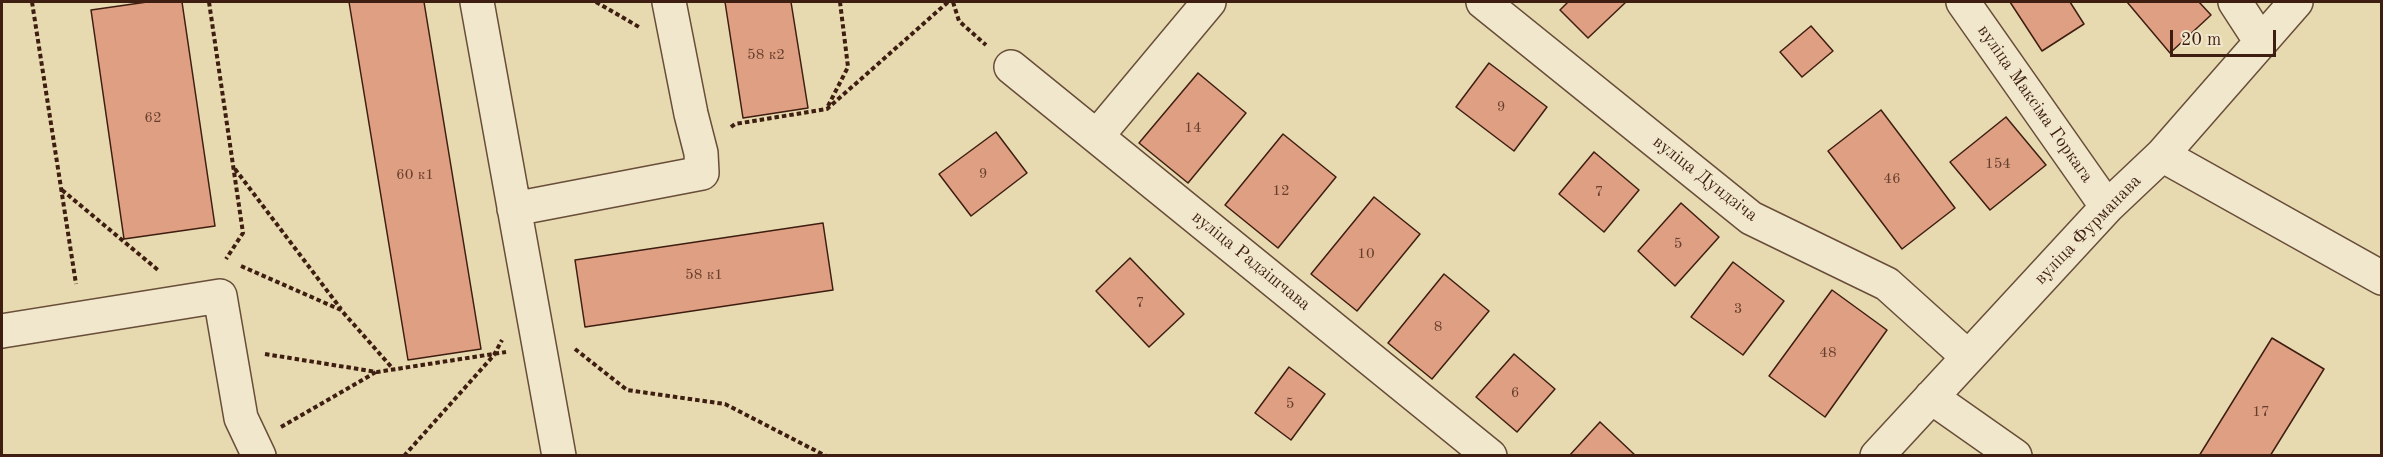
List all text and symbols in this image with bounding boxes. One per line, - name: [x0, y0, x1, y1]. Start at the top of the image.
- scale bar: [2173, 18, 2280, 56]
- street label: вуліца Максіма Горкага: [1972, 21, 2098, 187]
- text: 20 m: [2181, 31, 2221, 49]
- house number: 58 к2: [747, 46, 785, 64]
- house number: 9: [1497, 98, 1505, 116]
- house number: 62: [144, 109, 162, 127]
- house number: 14: [1184, 119, 1202, 137]
- street label: вуліца Дундзіча: [1648, 131, 1762, 227]
- house number: 154: [1985, 155, 2011, 173]
- house number: 9: [979, 165, 987, 183]
- house number: 60 к1: [396, 166, 434, 184]
- house number: 46: [1883, 170, 1901, 188]
- street label: вуліца Фурманава: [2030, 171, 2146, 289]
- house number: 12: [1272, 182, 1290, 200]
- house number: 7: [1595, 183, 1603, 201]
- street label: вуліца Радзішчава: [1187, 206, 1315, 316]
- house number: 5: [1674, 235, 1682, 253]
- house number: 10: [1357, 245, 1375, 263]
- house number: 58 к1: [685, 266, 723, 284]
- house number: 7: [1136, 294, 1144, 312]
- house number: 3: [1734, 300, 1742, 318]
- house number: 8: [1434, 318, 1442, 336]
- house number: 48: [1819, 344, 1837, 362]
- house number: 6: [1511, 384, 1519, 402]
- house number: 5: [1286, 395, 1294, 413]
- house number: 17: [2252, 403, 2270, 421]

